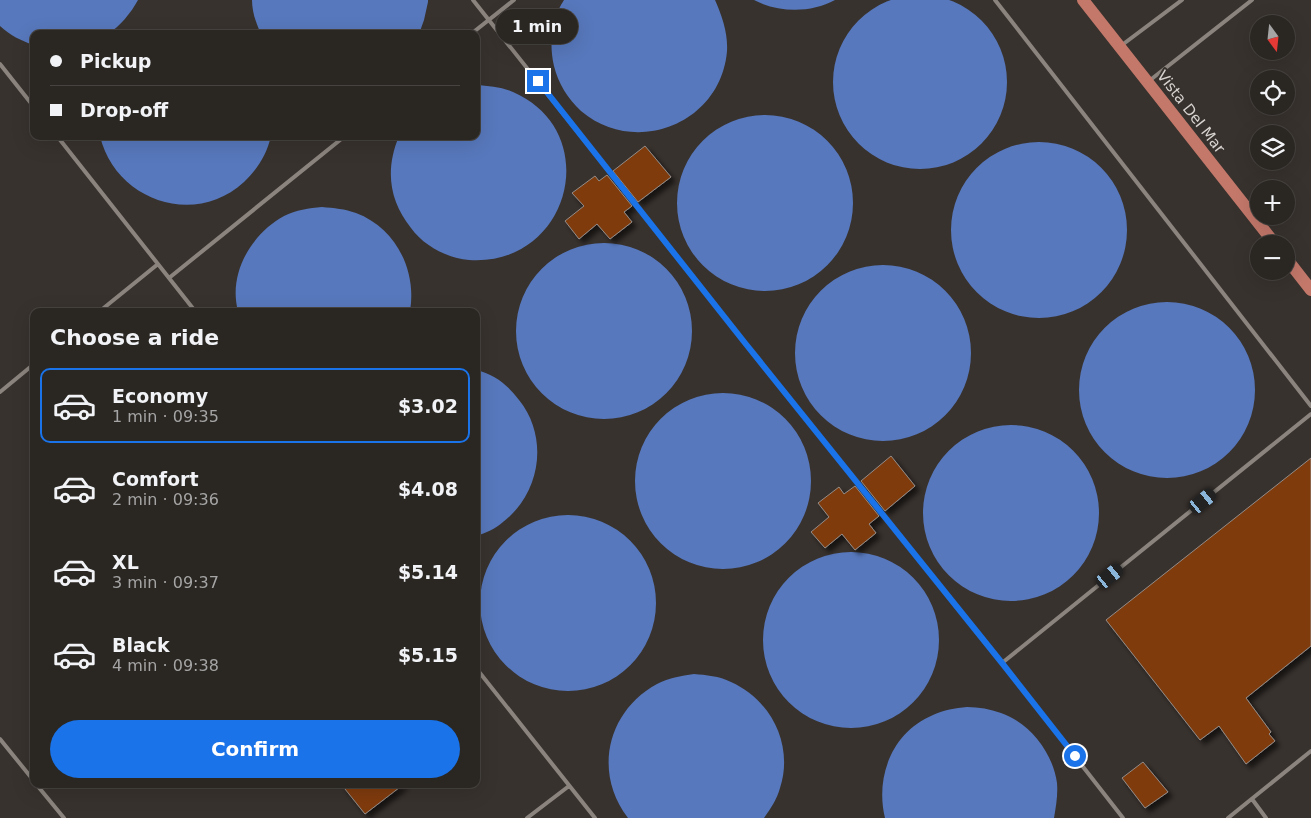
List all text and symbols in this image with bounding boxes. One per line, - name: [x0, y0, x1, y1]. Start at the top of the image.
- callout: 1 min: [497, 8, 579, 44]
- north arrow: [1250, 15, 1295, 60]
- map controls: [1250, 15, 1295, 280]
- text: 1 min: [512, 17, 562, 36]
- text: Pickup: [80, 50, 151, 72]
- street label: Vista Del Mar: [1153, 67, 1229, 158]
- route end: [527, 70, 549, 92]
- button: locate: [1250, 70, 1295, 115]
- text: Drop-off: [80, 99, 168, 121]
- button: layers: [1250, 125, 1295, 170]
- button: +: [1250, 180, 1295, 225]
- button: −: [1250, 235, 1295, 280]
- text: Choose a ride: [50, 325, 219, 350]
- icon: car: [52, 383, 97, 428]
- text: Economy: [112, 385, 208, 407]
- text: $3.02: [398, 395, 458, 417]
- text: 1 min · 09:35: [112, 407, 219, 426]
- icon: car: [52, 466, 97, 511]
- text: Comfort: [112, 468, 199, 490]
- text: $4.08: [398, 478, 458, 500]
- car: [1186, 486, 1219, 516]
- text: 2 min · 09:36: [112, 490, 219, 509]
- icon: car: [52, 549, 97, 594]
- text: XL: [112, 551, 139, 573]
- text: $5.14: [398, 561, 458, 583]
- car: [1093, 561, 1126, 591]
- text: 3 min · 09:37: [112, 573, 219, 592]
- icon: car: [52, 632, 97, 677]
- text: Black: [112, 634, 170, 656]
- text: $5.15: [398, 644, 458, 666]
- text: 4 min · 09:38: [112, 656, 219, 675]
- button: Confirm: [50, 720, 460, 778]
- route start: [1064, 745, 1086, 767]

